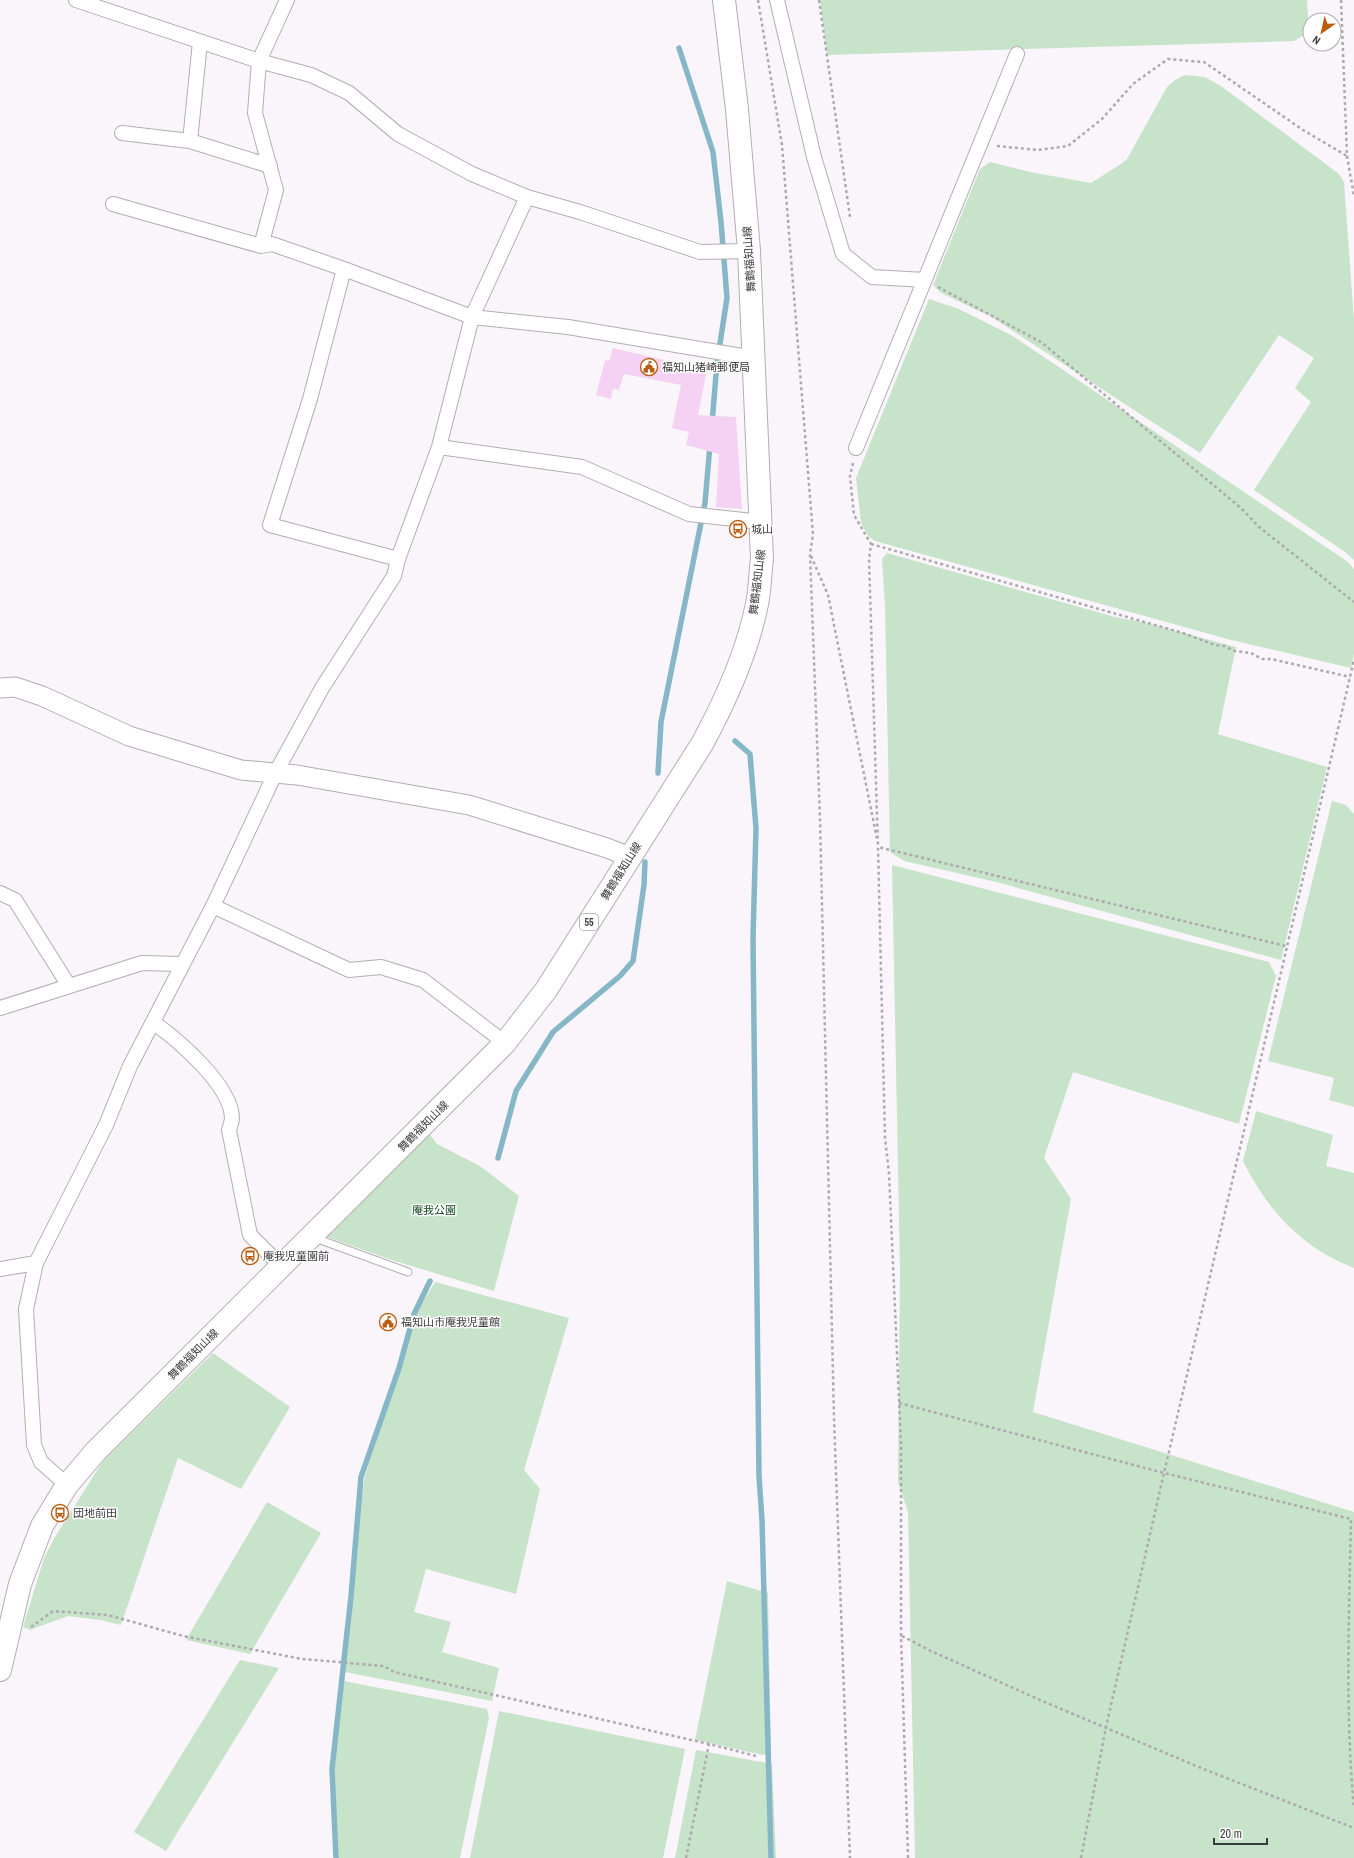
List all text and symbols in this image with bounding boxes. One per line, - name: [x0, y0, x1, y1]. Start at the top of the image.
- north arrow: [1302, 12, 1342, 52]
- text: N: [1310, 33, 1323, 48]
- street label: 舞鶴福知山線: [740, 226, 758, 292]
- public building icon: 福知山猪崎郵便局: [639, 357, 659, 377]
- place label: 福知山猪崎郵便局: [662, 360, 750, 374]
- bus stop icon: 城山: [728, 519, 748, 539]
- place label: 城山: [751, 522, 773, 536]
- street label: 舞鶴福知山線: [746, 548, 768, 616]
- street label: 舞鶴福知山線: [598, 839, 644, 903]
- road number: 55: [580, 914, 598, 930]
- street label: 舞鶴福知山線: [395, 1098, 451, 1154]
- park label: 庵我公園: [412, 1203, 456, 1217]
- bus stop icon: 庵我児童園前: [240, 1246, 260, 1266]
- place label: 庵我児童園前: [263, 1249, 329, 1263]
- public building icon: 福知山市庵我児童館: [378, 1312, 398, 1332]
- place label: 福知山市庵我児童館: [401, 1315, 500, 1329]
- street label: 舞鶴福知山線: [165, 1326, 221, 1382]
- bus stop icon: 団地前田: [50, 1503, 70, 1523]
- place label: 団地前田: [73, 1506, 117, 1520]
- scale bar: [1214, 1820, 1267, 1846]
- text: 20 m: [1220, 1826, 1242, 1842]

